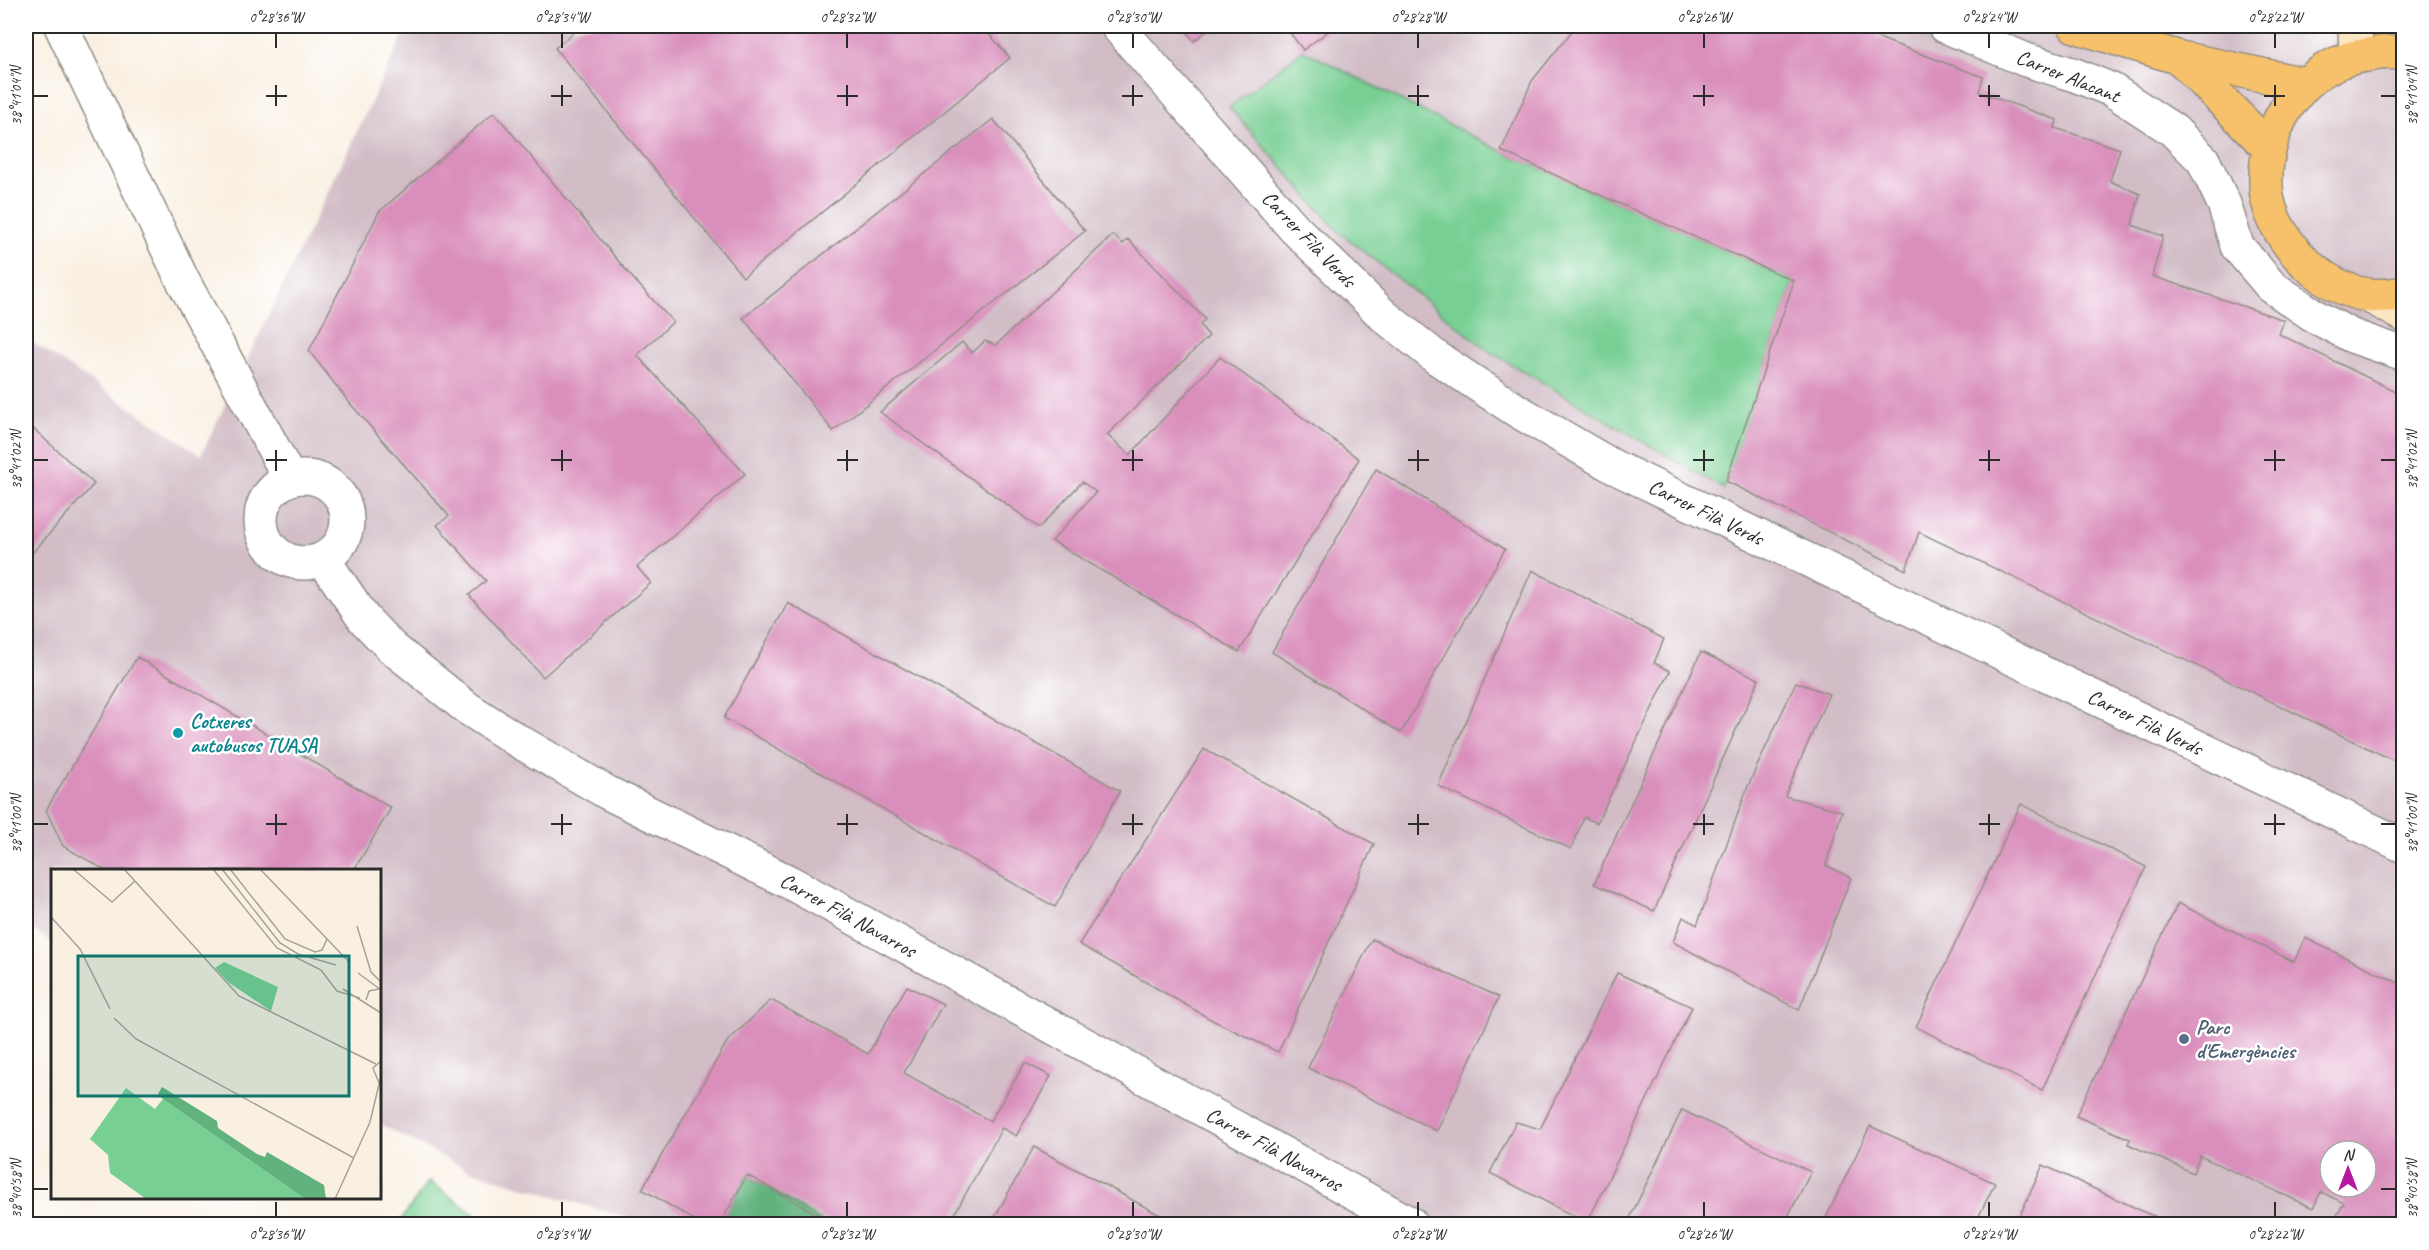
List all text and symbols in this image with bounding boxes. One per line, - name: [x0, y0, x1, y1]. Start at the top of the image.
- text: 0°28'36"W: [249, 8, 306, 27]
- text: 0°28'34"W: [535, 8, 592, 27]
- text: 0°28'32"W: [820, 8, 877, 27]
- text: 0°28'30"W: [1106, 8, 1163, 27]
- text: 0°28'28"W: [1391, 8, 1448, 27]
- text: 0°28'26"W: [1677, 8, 1734, 27]
- text: 0°28'24"W: [1962, 8, 2019, 27]
- text: 0°28'22"W: [2248, 8, 2305, 27]
- street label: Carrer Alacant: [2012, 43, 2125, 109]
- text: 38°41'04"N: [7, 63, 26, 126]
- text: 38°41'04"N: [2403, 63, 2422, 126]
- street label: Carrer Filà Verds: [1256, 185, 1363, 294]
- text: 38°41'02"N: [7, 427, 26, 490]
- text: 38°41'02"N: [2403, 427, 2422, 490]
- street label: Carrer Filà Verds: [1644, 473, 1769, 552]
- street label: Carrer Filà Verds: [2083, 683, 2208, 762]
- place label: Cotxeres autobusos TUASA: [190, 708, 318, 758]
- marker: Cotxeres autobusos TUASA: [171, 726, 185, 740]
- text: 38°41'00"N: [7, 791, 26, 854]
- text: 38°41'00"N: [2403, 791, 2422, 854]
- street label: Carrer Filà Navarros: [776, 867, 922, 964]
- inset map: [51, 869, 381, 1199]
- place label: Parc d'Emergències: [2196, 1014, 2297, 1064]
- marker: Parc d'Emergències: [2177, 1032, 2191, 1046]
- street label: Carrer Filà Navarros: [1202, 1101, 1348, 1198]
- north arrow: [2318, 1139, 2378, 1199]
- text: N: [2343, 1145, 2356, 1165]
- text: 38°40'58"N: [7, 1156, 26, 1219]
- text: 38°40'58"N: [2403, 1156, 2422, 1219]
- text: 0°28'36"W: [249, 1225, 306, 1244]
- text: 0°28'34"W: [535, 1225, 592, 1244]
- text: 0°28'32"W: [820, 1225, 877, 1244]
- text: 0°28'30"W: [1106, 1225, 1163, 1244]
- text: 0°28'28"W: [1391, 1225, 1448, 1244]
- text: 0°28'26"W: [1677, 1225, 1734, 1244]
- text: 0°28'24"W: [1962, 1225, 2019, 1244]
- text: 0°28'22"W: [2248, 1225, 2305, 1244]

